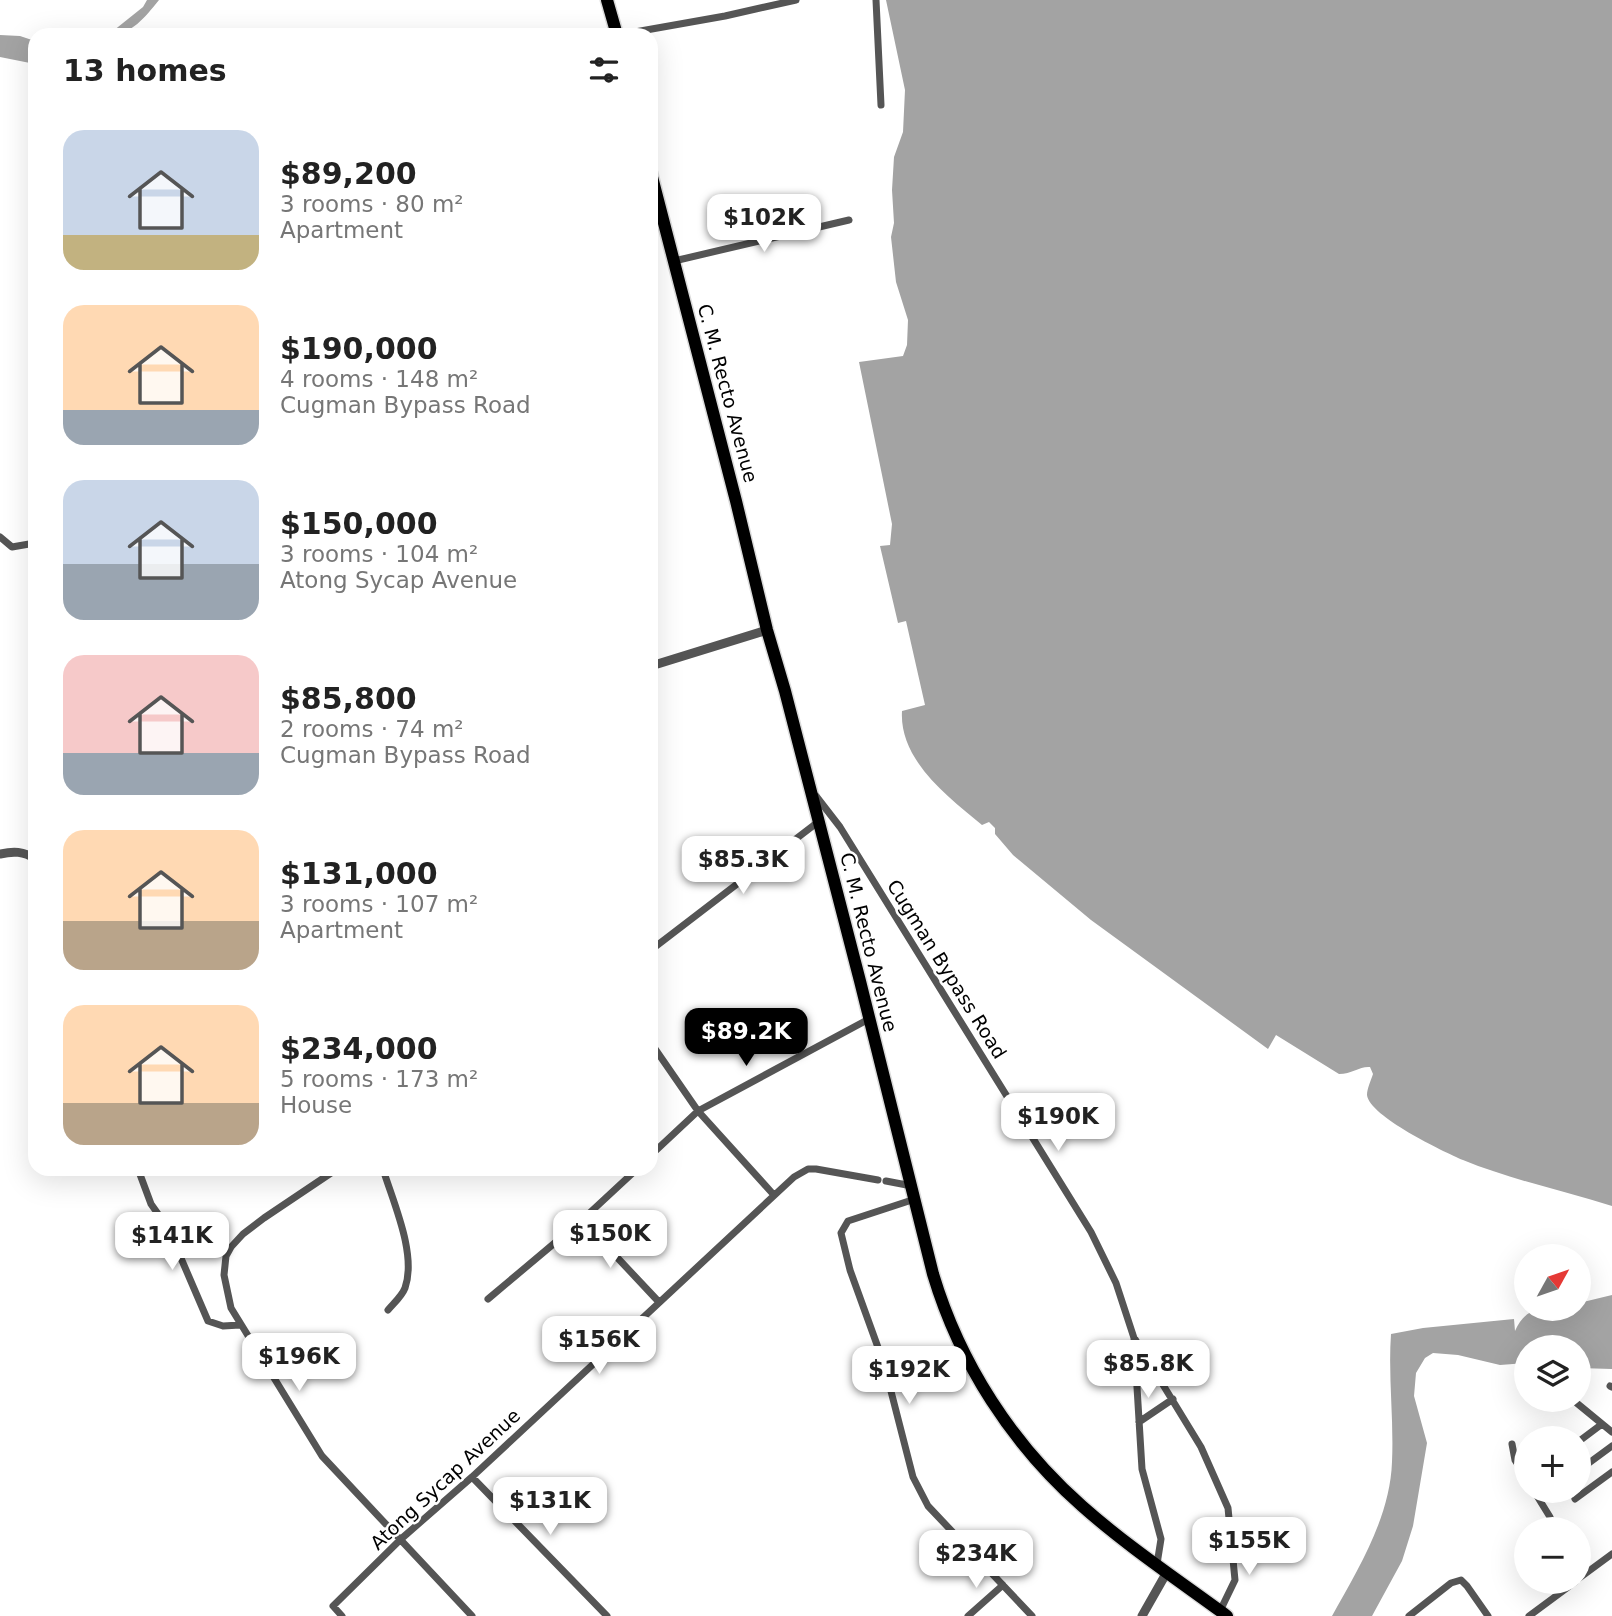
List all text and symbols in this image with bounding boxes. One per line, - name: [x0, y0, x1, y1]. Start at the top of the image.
- icon: filters: [585, 51, 623, 89]
- text: 13 homes: [63, 53, 227, 88]
- text: $89,200: [280, 156, 417, 191]
- icon: home: [119, 158, 203, 242]
- text: 3 rooms · 80 m²: [280, 191, 464, 217]
- pin: $102K: [715, 194, 813, 254]
- text: $102K: [723, 204, 805, 230]
- text: Apartment: [280, 217, 403, 243]
- street label: C. M. Recto Avenue: [694, 301, 762, 485]
- text: $190,000: [280, 331, 438, 366]
- icon: home: [119, 333, 203, 417]
- text: 4 rooms · 148 m²: [280, 366, 478, 392]
- text: Cugman Bypass Road: [280, 392, 531, 418]
- text: $150,000: [280, 506, 438, 541]
- icon: home: [119, 508, 203, 592]
- text: 3 rooms · 104 m²: [280, 541, 478, 567]
- text: Atong Sycap Avenue: [280, 567, 517, 593]
- text: $85,800: [280, 681, 417, 716]
- icon: home: [119, 683, 203, 767]
- text: 2 rooms · 74 m²: [280, 716, 464, 742]
- text: Cugman Bypass Road: [280, 742, 531, 768]
- pin: $85.3K: [686, 836, 800, 896]
- text: $85.3K: [698, 846, 788, 872]
- street label: C. M. Recto Avenue: [836, 850, 902, 1034]
- text: $131,000: [280, 856, 438, 891]
- icon: home: [119, 858, 203, 942]
- street label: Cugman Bypass Road: [883, 875, 1011, 1063]
- text: 3 rooms · 107 m²: [280, 891, 478, 917]
- text: Apartment: [280, 917, 403, 943]
- pin: $89.2K: [689, 1009, 803, 1068]
- text: $89.2K: [701, 1018, 791, 1044]
- text: $234,000: [280, 1031, 438, 1066]
- icon: home: [119, 1033, 203, 1117]
- text: 5 rooms · 173 m²: [280, 1066, 478, 1092]
- text: House: [280, 1092, 352, 1118]
- pin: $190K: [1009, 1094, 1107, 1153]
- text: $190K: [1017, 1103, 1099, 1129]
- pin: $150K: [561, 1210, 659, 1270]
- pin: $141K: [123, 1212, 221, 1272]
- text: $150K: [569, 1220, 651, 1246]
- text: $141K: [131, 1222, 213, 1248]
- north arrow: [1514, 1244, 1591, 1321]
- map controls: [1514, 1244, 1591, 1594]
- pin: $156K: [550, 1316, 648, 1376]
- text: $156K: [558, 1326, 640, 1352]
- pin: $196K: [250, 1334, 348, 1393]
- button: layers: [1514, 1335, 1591, 1412]
- pin: $85.8K: [1091, 1340, 1205, 1400]
- text: $196K: [258, 1343, 340, 1369]
- pin: $192K: [860, 1346, 958, 1406]
- text: $85.8K: [1103, 1350, 1193, 1376]
- text: $192K: [868, 1356, 950, 1382]
- street label: Atong Sycap Avenue: [366, 1404, 524, 1554]
- button: +: [1514, 1426, 1591, 1503]
- pin: $131K: [501, 1478, 599, 1537]
- text: $131K: [509, 1487, 591, 1513]
- button: −: [1514, 1517, 1591, 1594]
- pin: $155K: [1200, 1518, 1298, 1577]
- text: $155K: [1208, 1527, 1290, 1553]
- pin: $234K: [927, 1530, 1025, 1590]
- text: $234K: [935, 1540, 1017, 1566]

